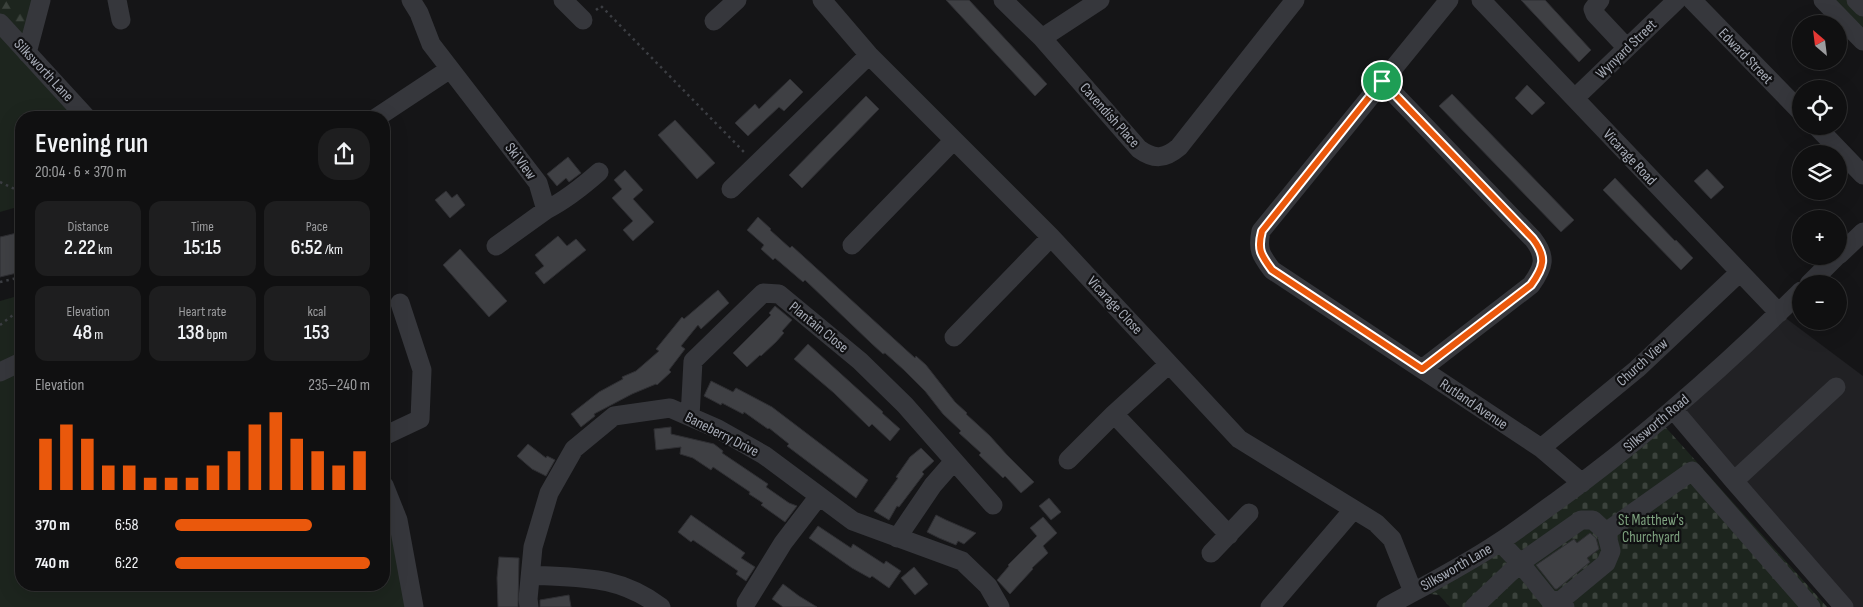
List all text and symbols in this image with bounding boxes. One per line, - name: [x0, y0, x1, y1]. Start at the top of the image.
- street label: Wynyard Street: [1592, 15, 1661, 83]
- north arrow: [1792, 15, 1848, 70]
- map controls: [1792, 15, 1847, 330]
- street label: Edward Street: [1714, 24, 1777, 89]
- street label: Silksworth Lane: [10, 35, 78, 106]
- pin: [1361, 60, 1403, 102]
- icon: arrive: [1368, 67, 1396, 95]
- street label: Cavendish Place: [1075, 79, 1144, 152]
- button: locate: [1792, 80, 1847, 135]
- street label: Vicarage Road: [1599, 125, 1661, 190]
- text: Evening run: [35, 127, 148, 160]
- button: share: [318, 128, 370, 180]
- street label: Ski View: [501, 139, 541, 184]
- button: layers: [1792, 145, 1847, 200]
- text: 20:04 · 6 × 370 m: [35, 163, 127, 182]
- button: +: [1792, 210, 1847, 265]
- text: Distance: [68, 218, 109, 235]
- text: Time: [191, 218, 214, 235]
- text: Pace: [306, 218, 328, 235]
- text: 2.22: [64, 235, 96, 260]
- text: 15:15: [184, 235, 221, 260]
- text: 6:52: [291, 235, 323, 260]
- text: km: [96, 241, 112, 258]
- text: /km: [323, 241, 343, 258]
- street label: Vicarage Close: [1083, 272, 1146, 339]
- button: −: [1792, 275, 1847, 330]
- street label: Plantain Close: [785, 298, 852, 357]
- text: Elevation: [67, 303, 110, 320]
- text: Heart rate: [179, 303, 226, 320]
- text: kcal: [308, 303, 326, 320]
- text: 48: [73, 320, 92, 345]
- text: 138: [178, 320, 204, 345]
- text: 153: [304, 320, 330, 345]
- text: m: [92, 326, 103, 343]
- text: bpm: [204, 326, 227, 343]
- street label: Church View: [1613, 334, 1672, 390]
- street label: Rutland Avenue: [1436, 375, 1511, 434]
- text: Elevation: [35, 376, 84, 395]
- text: 235–240 m: [308, 376, 370, 395]
- street label: Silksworth Road: [1619, 390, 1693, 456]
- street label: Baneberry Drive: [682, 408, 762, 461]
- park label: St Matthew's Churchyard: [1618, 511, 1684, 547]
- text: 370 m: [35, 516, 70, 535]
- text: 6:58: [115, 516, 138, 535]
- street label: Silksworth Lane: [1417, 539, 1495, 595]
- text: 740 m: [35, 554, 69, 573]
- text: 6:22: [115, 554, 138, 573]

